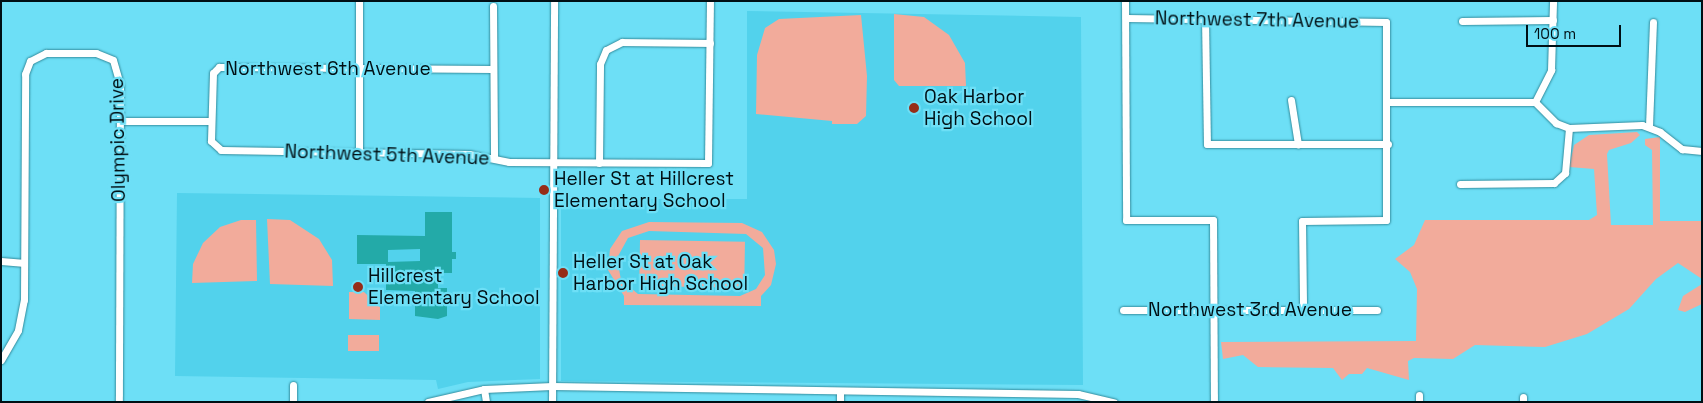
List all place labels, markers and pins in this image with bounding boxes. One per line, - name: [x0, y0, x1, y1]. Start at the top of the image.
- place label: Oak Harbor High School: [924, 86, 1033, 130]
- marker: Oak Harbor High School: [908, 102, 920, 114]
- place label: Heller St at Hillcrest Elementary School: [554, 168, 734, 212]
- marker: Heller St at Hillcrest Elementary School: [538, 184, 550, 196]
- place label: Heller St at Oak Harbor High School: [573, 251, 748, 295]
- place label: Hillcrest Elementary School: [368, 265, 540, 309]
- marker: Heller St at Oak Harbor High School: [557, 267, 569, 279]
- marker: Hillcrest Elementary School: [352, 281, 364, 293]

